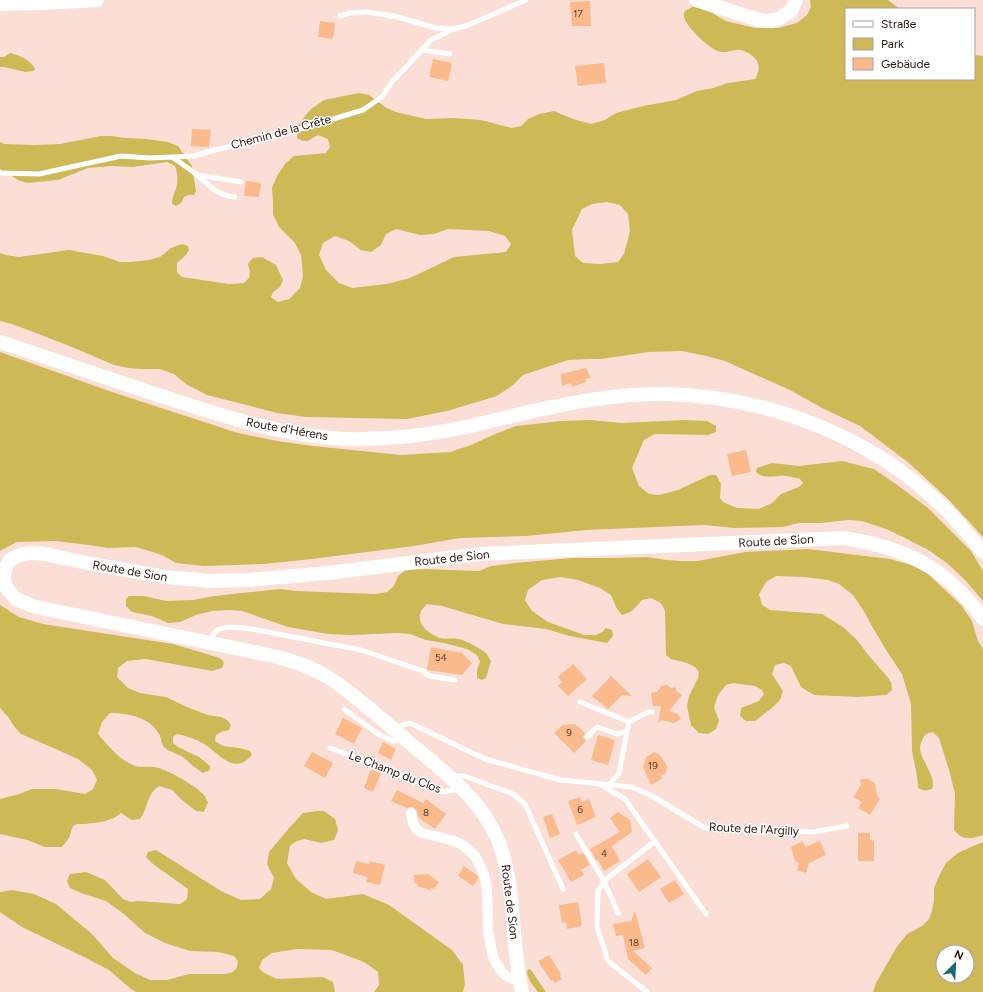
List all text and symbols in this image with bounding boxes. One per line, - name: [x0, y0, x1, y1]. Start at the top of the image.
- house number: 17: [573, 7, 583, 20]
- legend: [845, 8, 975, 80]
- text: Straße: [881, 17, 917, 31]
- text: Park: [881, 37, 904, 51]
- text: Gebäude: [881, 57, 931, 71]
- street label: Chemin de la Crête: [229, 112, 333, 152]
- street label: Route d'Hérens: [245, 415, 330, 443]
- street label: Route de Sion: [738, 532, 814, 550]
- street label: Route de Sion: [414, 547, 491, 569]
- street label: Route de Sion: [92, 558, 169, 585]
- house number: 54: [435, 651, 447, 664]
- house number: 9: [566, 726, 572, 739]
- street label: Le Champ du Clos: [347, 748, 444, 796]
- house number: 19: [648, 759, 658, 772]
- house number: 6: [577, 803, 583, 816]
- house number: 8: [423, 806, 429, 819]
- street label: Route de l'Argilly: [709, 820, 800, 838]
- house number: 4: [601, 847, 607, 860]
- street label: Route de Sion: [498, 864, 522, 941]
- house number: 18: [629, 936, 639, 949]
- north arrow: [935, 944, 975, 984]
- text: N: [952, 948, 965, 963]

